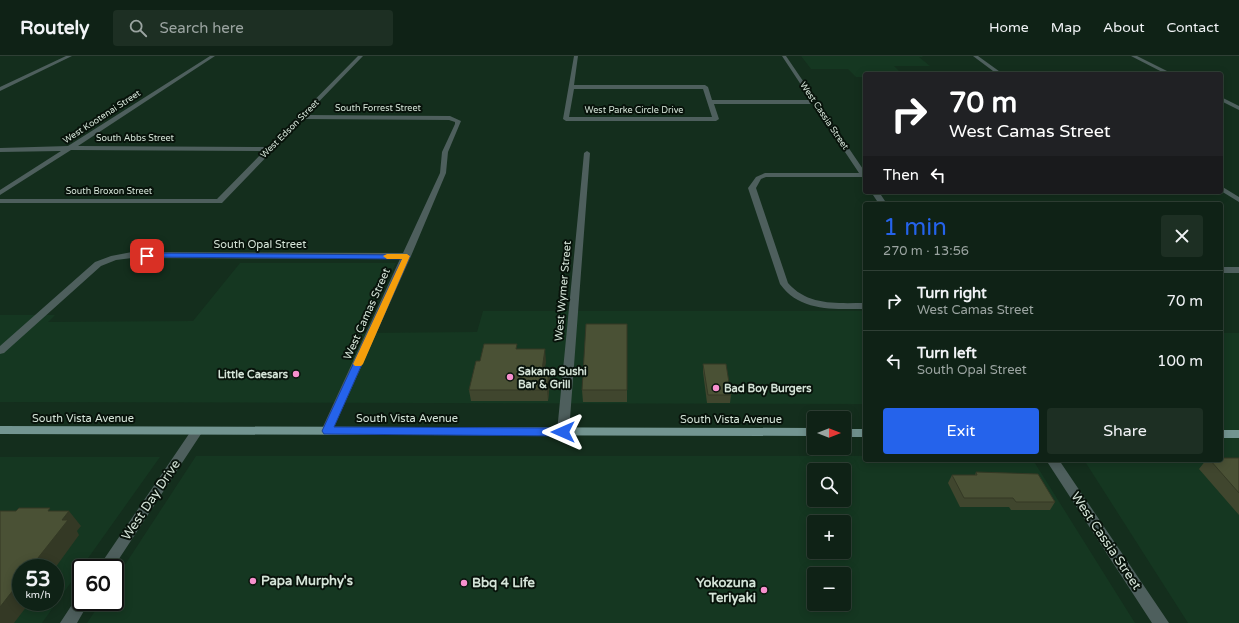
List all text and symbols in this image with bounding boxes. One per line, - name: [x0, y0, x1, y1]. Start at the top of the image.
- search box: [113, 10, 393, 46]
- text: Routely: [20, 17, 89, 39]
- icon: search: [127, 17, 149, 39]
- text: Search here: [159, 19, 244, 37]
- text: Home: [989, 19, 1029, 36]
- text: Map: [1051, 19, 1081, 36]
- text: About: [1103, 19, 1145, 36]
- text: Contact: [1167, 19, 1219, 36]
- street label: West Cassia Street: [797, 80, 851, 152]
- text: 70 m: [949, 86, 1017, 120]
- street label: West Kootenai Street: [61, 88, 143, 146]
- icon: right: [883, 88, 935, 140]
- street label: West Edson Street: [258, 97, 322, 161]
- street label: South Forrest Street: [335, 103, 422, 114]
- street label: West Parke Circle Drive: [585, 105, 683, 116]
- text: West Camas Street: [949, 120, 1111, 142]
- street label: South Abbs Street: [96, 133, 175, 144]
- icon: left: [927, 164, 949, 186]
- text: Then: [883, 166, 919, 184]
- street label: South Broxon Street: [66, 186, 153, 197]
- text: 1 min: [883, 213, 947, 242]
- button: close: [1161, 215, 1203, 257]
- street label: South Opal Street: [214, 238, 306, 251]
- pin: [130, 239, 164, 273]
- street label: West Wymer Street: [552, 240, 574, 342]
- text: 270 m · 13:56: [883, 243, 969, 259]
- icon: arrive: [136, 245, 158, 267]
- street label: West Camas Street: [341, 266, 393, 362]
- text: Turn right: [917, 284, 987, 302]
- icon: right: [883, 290, 905, 312]
- text: 70 m: [1166, 292, 1203, 310]
- text: West Camas Street: [917, 302, 1034, 318]
- text: Turn left: [917, 344, 977, 362]
- icon: left: [883, 350, 905, 372]
- text: 100 m: [1157, 352, 1203, 370]
- text: South Opal Street: [917, 362, 1027, 378]
- place label: Sakana Sushi Bar & Grill: [518, 365, 587, 391]
- place label: Little Caesars: [218, 368, 289, 381]
- marker: Little Caesars: [291, 369, 301, 379]
- marker: Sakana Sushi Bar & Grill: [505, 372, 515, 382]
- place label: Bad Boy Burgers: [724, 382, 812, 396]
- marker: Bad Boy Burgers: [711, 383, 721, 393]
- button: Exit: [883, 408, 1039, 454]
- button: Share: [1047, 408, 1203, 454]
- position arrow: [542, 411, 584, 453]
- north arrow: [807, 411, 851, 455]
- map controls: [807, 411, 851, 611]
- street label: South Vista Avenue: [32, 412, 134, 425]
- street label: South Vista Avenue: [356, 412, 458, 425]
- street label: South Vista Avenue: [680, 413, 782, 426]
- street label: West Day Drive: [118, 457, 184, 543]
- button: search: [807, 463, 851, 507]
- street label: West Cassia Street: [1067, 489, 1145, 593]
- button: +: [807, 515, 851, 559]
- speed limit sign: 60: [72, 559, 124, 611]
- button: −: [807, 567, 851, 611]
- text: 53: [25, 568, 51, 592]
- place label: Papa Murphy's: [261, 573, 353, 589]
- place label: Bbq 4 Life: [472, 575, 536, 591]
- place label: Yokozuna Teriyaki: [696, 575, 756, 606]
- marker: Papa Murphy's: [248, 576, 258, 586]
- marker: Bbq 4 Life: [459, 578, 469, 588]
- marker: Yokozuna Teriyaki: [759, 585, 769, 595]
- text: km/h: [25, 589, 51, 601]

